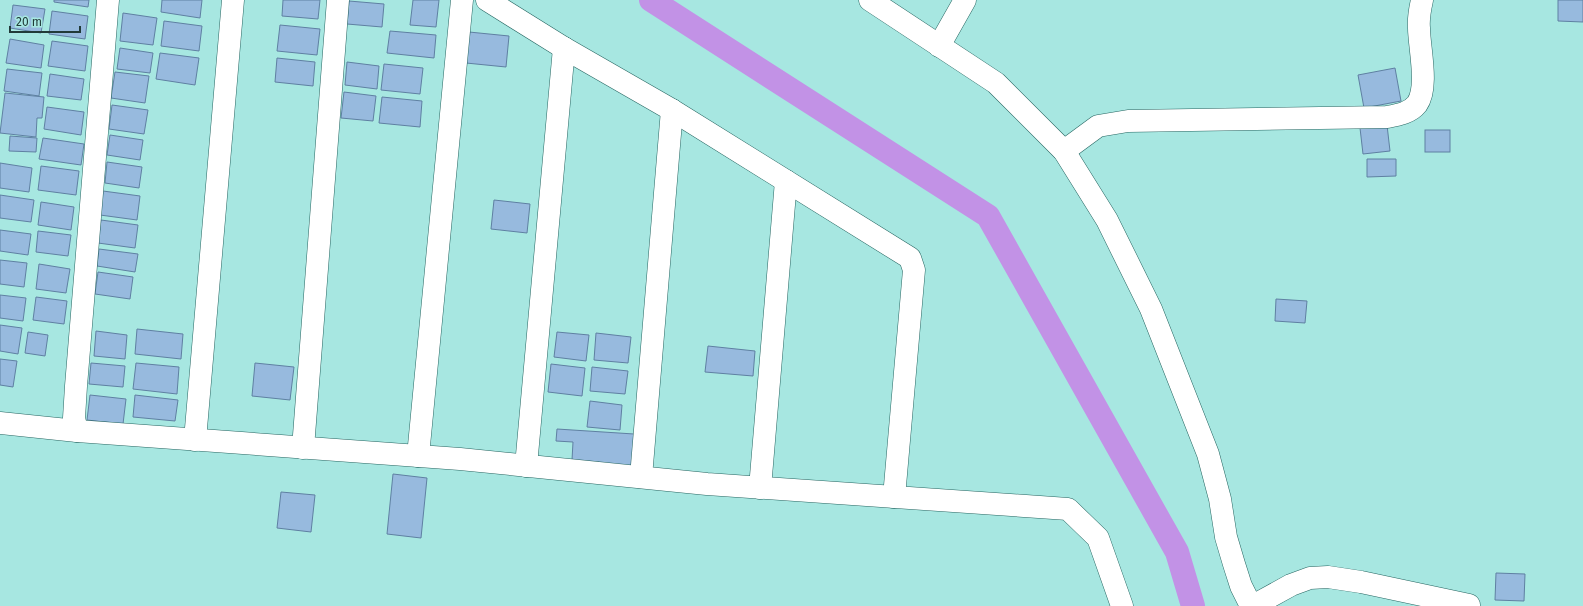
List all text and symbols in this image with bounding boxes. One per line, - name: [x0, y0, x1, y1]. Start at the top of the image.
- scale bar: [10, 8, 80, 34]
- text: 20 m: [16, 15, 42, 29]

